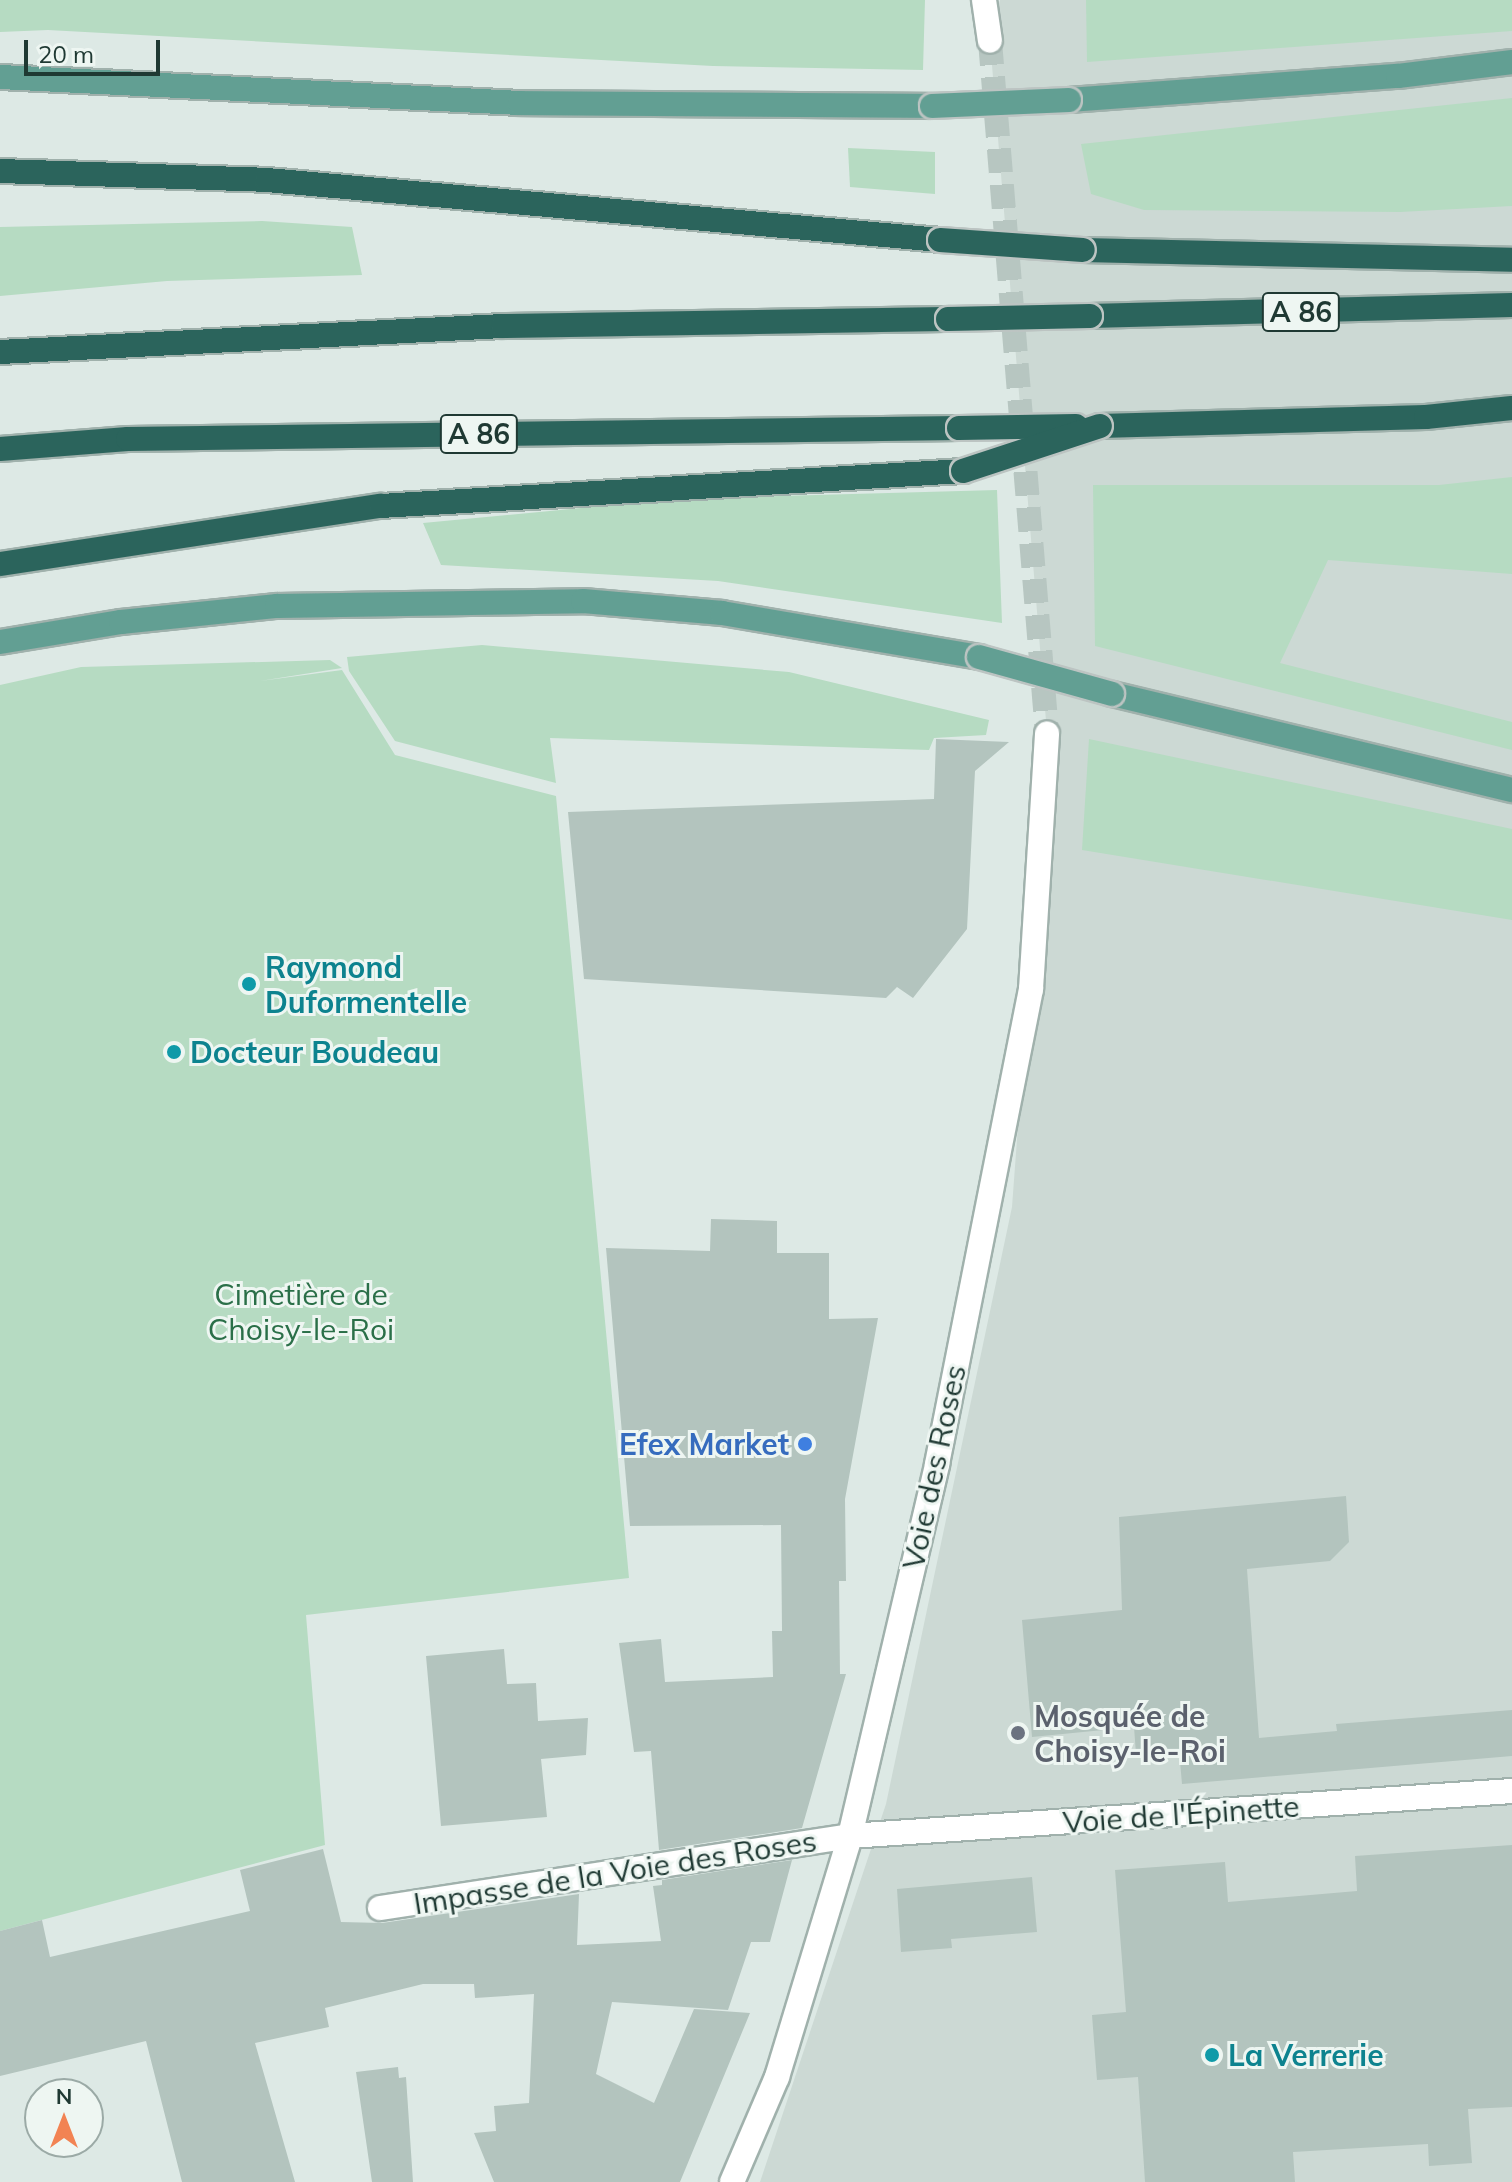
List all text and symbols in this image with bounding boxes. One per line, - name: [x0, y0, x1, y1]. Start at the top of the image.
- scale bar: [28, 24, 164, 74]
- text: 20 m: [38, 39, 94, 69]
- road number: A 86: [1261, 288, 1341, 336]
- road number: A 86: [439, 410, 519, 458]
- place label: Raymond Duformentelle: [265, 949, 467, 1020]
- marker: Raymond Duformentelle: [240, 975, 258, 993]
- place label: Docteur Boudeau: [190, 1034, 439, 1070]
- marker: Docteur Boudeau: [165, 1043, 183, 1061]
- park label: Cimetière de Choisy-le-Roi: [208, 1276, 394, 1346]
- street label: Voie des Roses: [895, 1361, 973, 1573]
- place label: Efex Market: [619, 1426, 789, 1462]
- marker: Efex Market: [796, 1435, 814, 1453]
- place label: Mosquée de Choisy-le-Roi: [1034, 1698, 1226, 1768]
- marker: Mosquée de Choisy-le-Roi: [1009, 1724, 1027, 1742]
- street label: Voie de l'Épinette: [1062, 1788, 1300, 1840]
- street label: Impasse de la Voie des Roses: [411, 1822, 819, 1922]
- place label: La Verrerie: [1228, 2037, 1384, 2073]
- marker: La Verrerie: [1203, 2046, 1221, 2064]
- north arrow: [24, 2078, 104, 2158]
- text: N: [56, 2082, 72, 2110]

